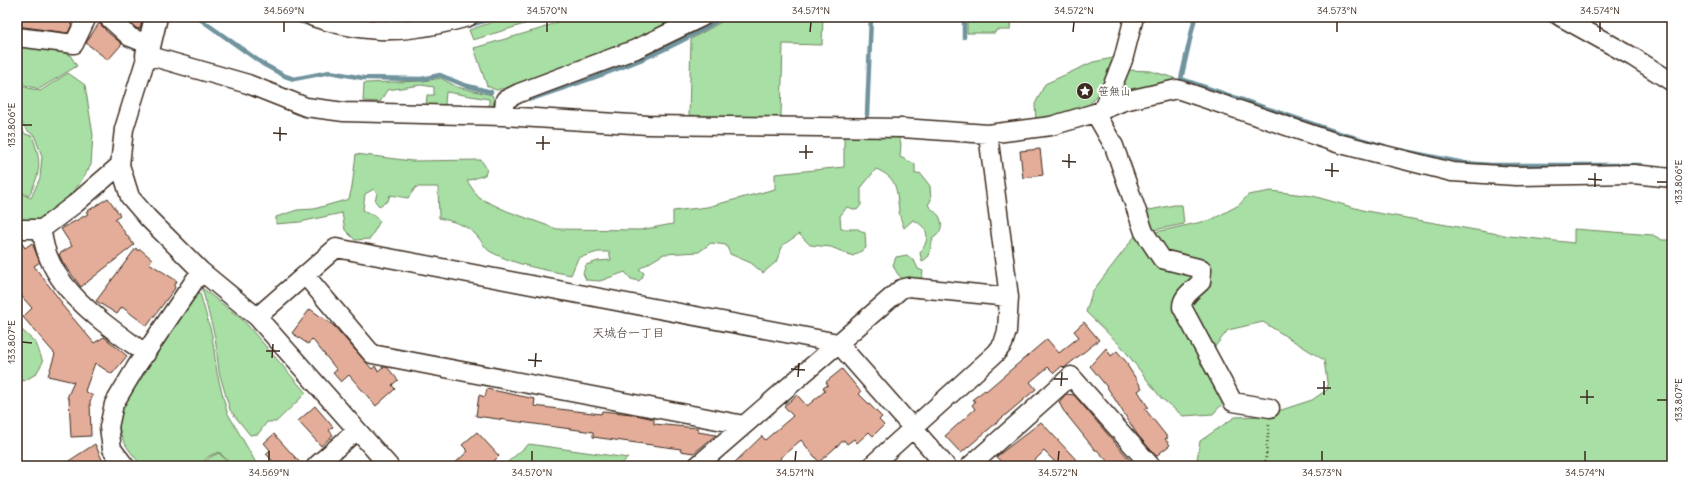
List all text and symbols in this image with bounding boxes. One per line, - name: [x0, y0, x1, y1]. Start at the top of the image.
- text: 34.569°N: [263, 4, 305, 17]
- text: 34.570°N: [526, 4, 568, 17]
- text: 34.571°N: [792, 4, 830, 17]
- text: 34.572°N: [1054, 4, 1094, 17]
- text: 34.573°N: [1317, 4, 1357, 17]
- text: 34.574°N: [1580, 4, 1620, 17]
- place icon: 笹無山: [1075, 81, 1095, 101]
- place label: 笹無山: [1098, 84, 1131, 98]
- text: 133.806°E: [5, 103, 18, 147]
- text: 133.806°E: [1672, 160, 1685, 204]
- text: 133.807°E: [5, 320, 18, 364]
- district label: 天城台一丁目: [592, 325, 664, 340]
- text: 133.807°E: [1672, 378, 1685, 422]
- text: 34.569°N: [248, 466, 290, 479]
- text: 34.570°N: [511, 466, 553, 479]
- text: 34.571°N: [776, 466, 814, 479]
- text: 34.572°N: [1038, 466, 1078, 479]
- text: 34.573°N: [1302, 466, 1342, 479]
- text: 34.574°N: [1565, 466, 1605, 479]

